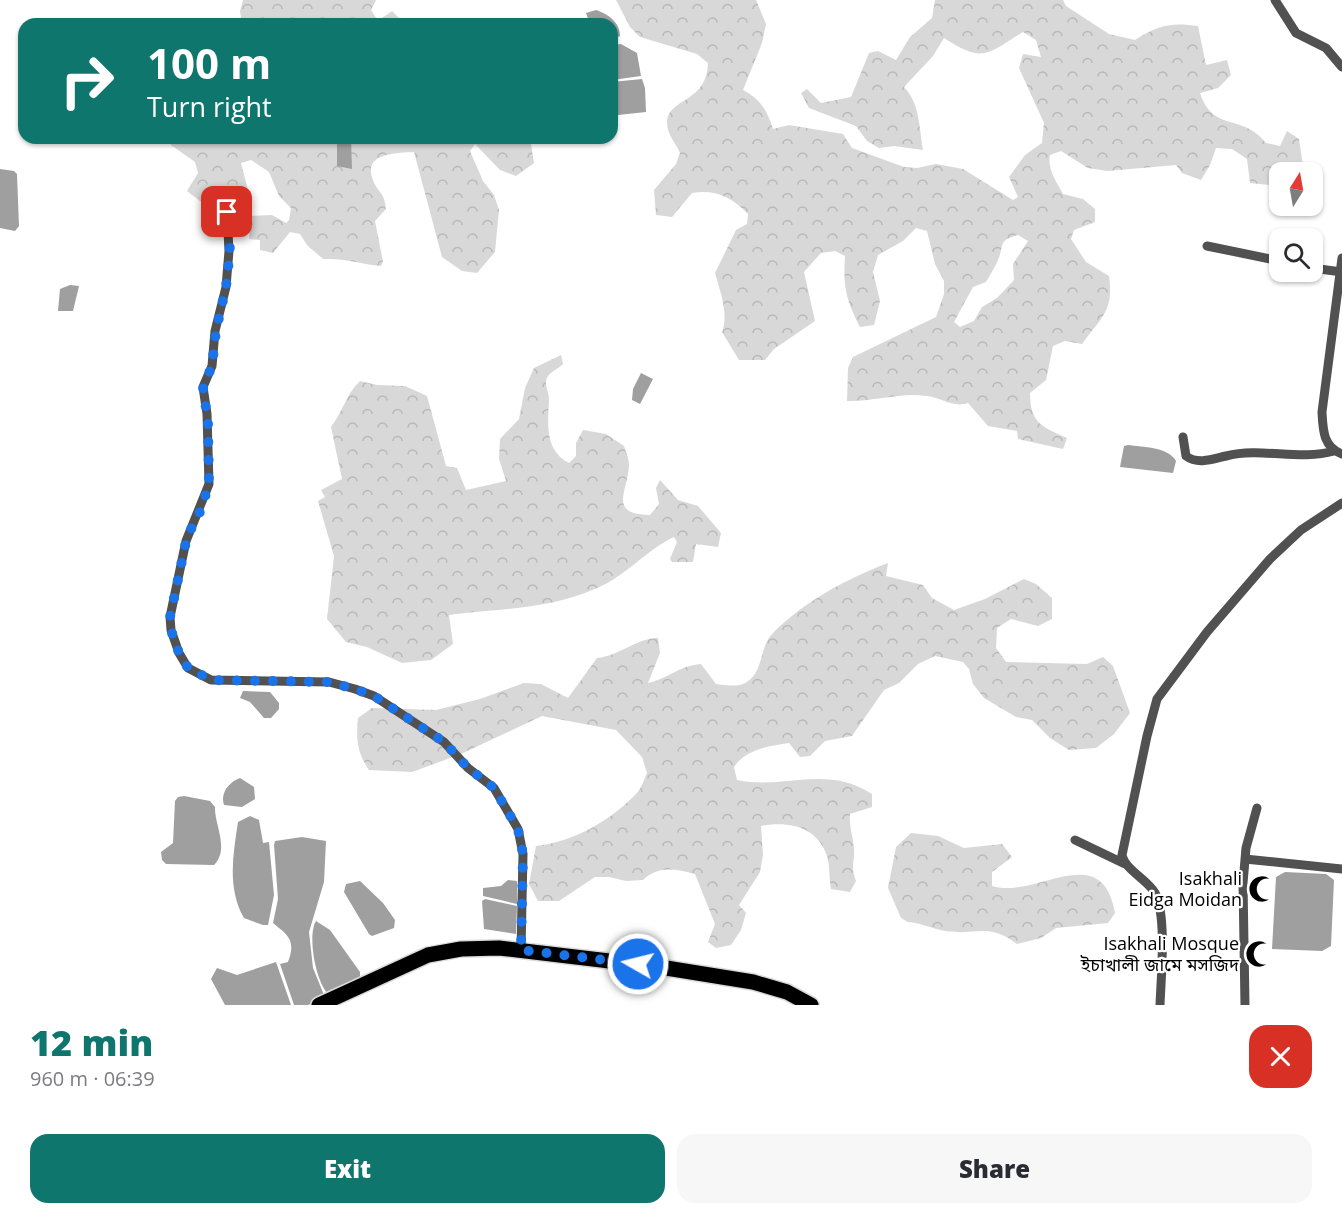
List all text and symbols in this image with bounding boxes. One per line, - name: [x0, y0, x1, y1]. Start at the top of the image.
- text: 100 m: [147, 34, 271, 91]
- icon: right: [48, 42, 126, 120]
- text: Turn right: [147, 88, 272, 125]
- north arrow: [1269, 162, 1323, 216]
- map controls: [1269, 162, 1323, 282]
- pin: [201, 186, 252, 237]
- icon: arrive: [210, 195, 243, 228]
- button: search: [1269, 228, 1323, 282]
- place label: Isakhali Eidga Moidan: [1128, 866, 1242, 911]
- mosque icon: Isakhali Eidga Moidan: [1247, 874, 1277, 904]
- place label: Isakhali Mosque ইচাখালী জামে মসজিদ: [1080, 931, 1240, 976]
- position arrow: [606, 932, 670, 996]
- mosque icon: Isakhali Mosque ইচাখালী জামে মসজিদ: [1244, 939, 1274, 969]
- text: 12 min: [30, 1018, 153, 1067]
- button: close: [1249, 1025, 1312, 1088]
- text: 960 m · 06:39: [30, 1065, 155, 1092]
- button: Exit: [30, 1134, 665, 1203]
- button: Share: [677, 1134, 1312, 1203]

